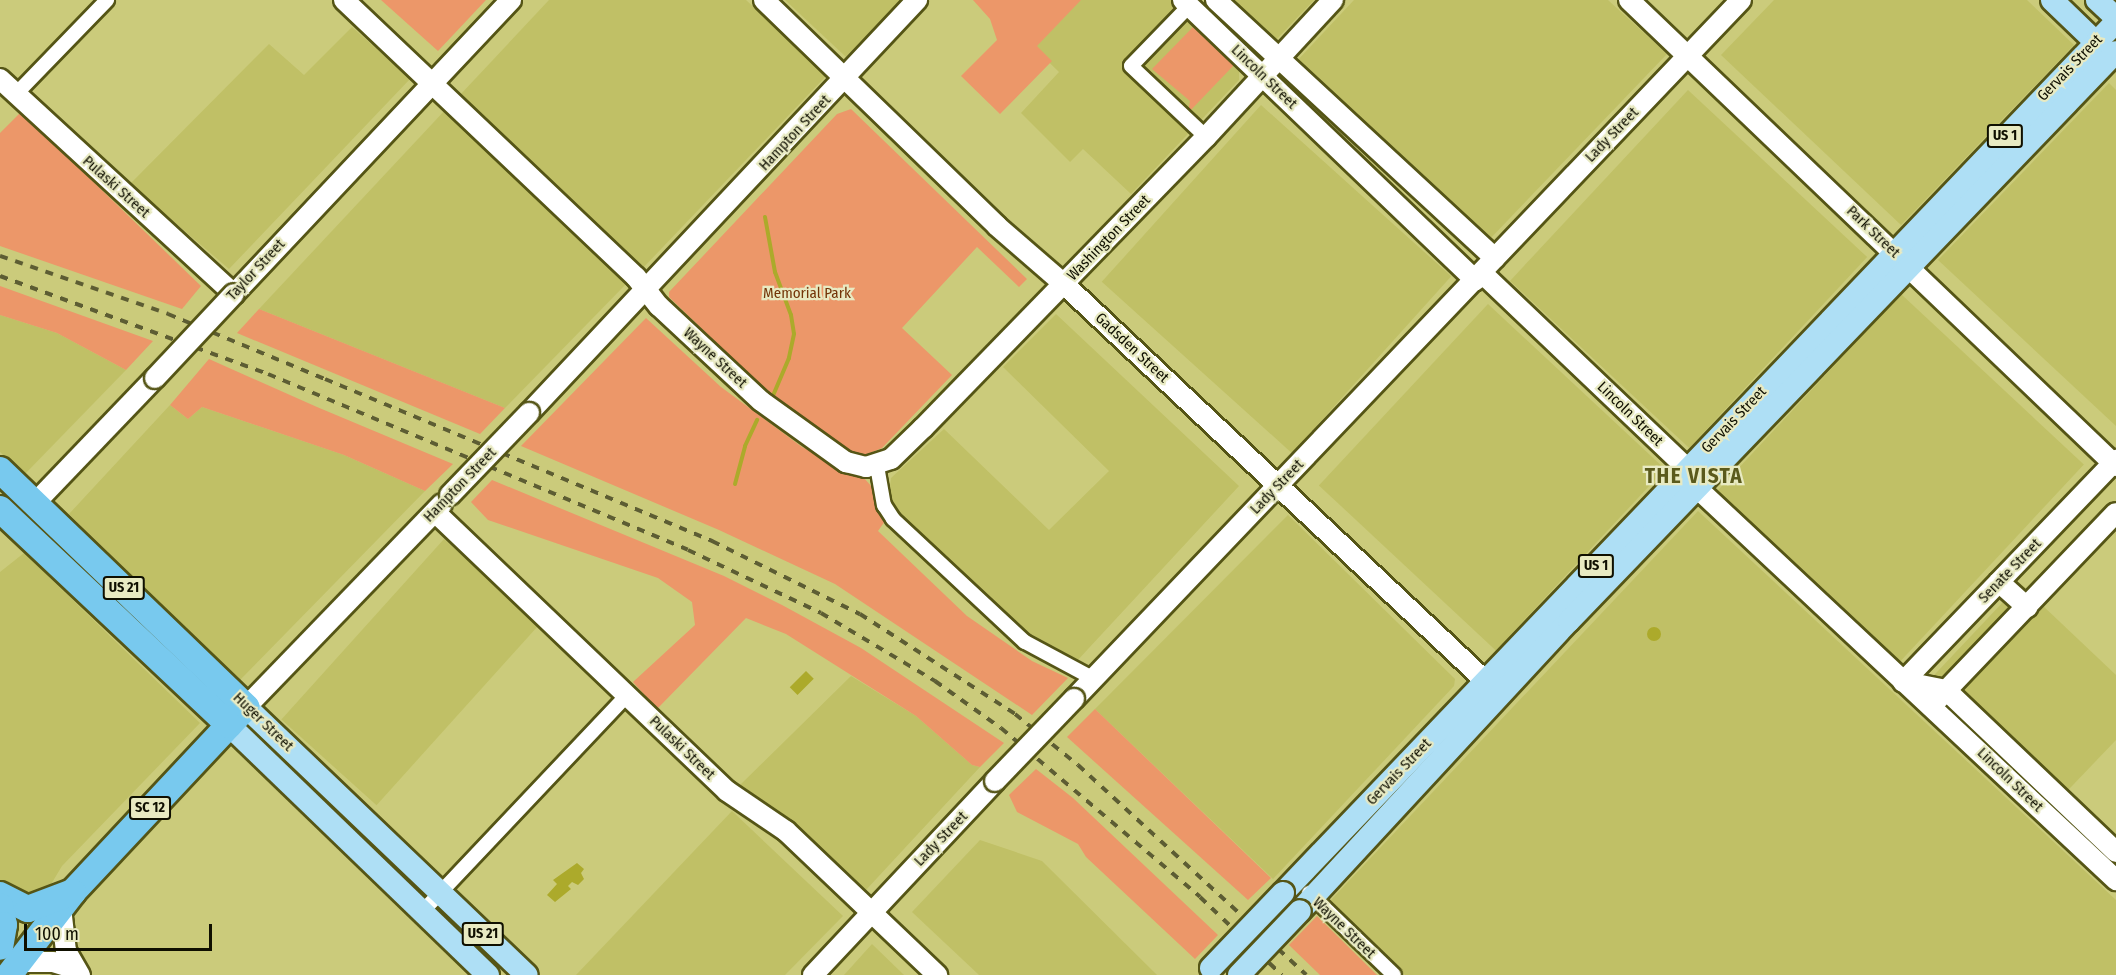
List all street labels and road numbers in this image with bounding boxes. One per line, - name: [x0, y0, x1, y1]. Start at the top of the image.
- street label: Gervais Street: [2034, 31, 2106, 105]
- street label: Lincoln Street: [1227, 41, 1301, 113]
- street label: Hampton Street: [755, 91, 835, 175]
- street label: Lady Street: [1582, 104, 1642, 166]
- road number: US 1: [1986, 125, 2024, 147]
- street label: Pulaski Street: [79, 152, 153, 222]
- street label: Washington Street: [1064, 191, 1154, 285]
- street label: Park Street: [1843, 202, 1903, 262]
- street label: Taylor Street: [223, 236, 289, 304]
- street label: Gadsden Street: [1091, 309, 1173, 387]
- street label: Wayne Street: [679, 324, 751, 392]
- street label: Lincoln Street: [1593, 378, 1667, 450]
- street label: Gervais Street: [1698, 383, 1770, 457]
- street label: Hampton Street: [420, 444, 500, 526]
- street label: Lady Street: [1247, 456, 1307, 518]
- street label: Senate Street: [1975, 535, 2045, 607]
- road number: US 1: [1576, 555, 1616, 577]
- road number: US 21: [102, 577, 146, 599]
- street label: Huger Street: [229, 689, 297, 755]
- street label: Pulaski Street: [646, 712, 718, 784]
- street label: Gervais Street: [1363, 735, 1435, 809]
- street label: Lincoln Street: [1973, 744, 2047, 816]
- road number: SC 12: [129, 797, 171, 819]
- street label: Lady Street: [911, 808, 971, 870]
- street label: Wayne Street: [1309, 894, 1379, 962]
- road number: US 21: [460, 923, 506, 945]

